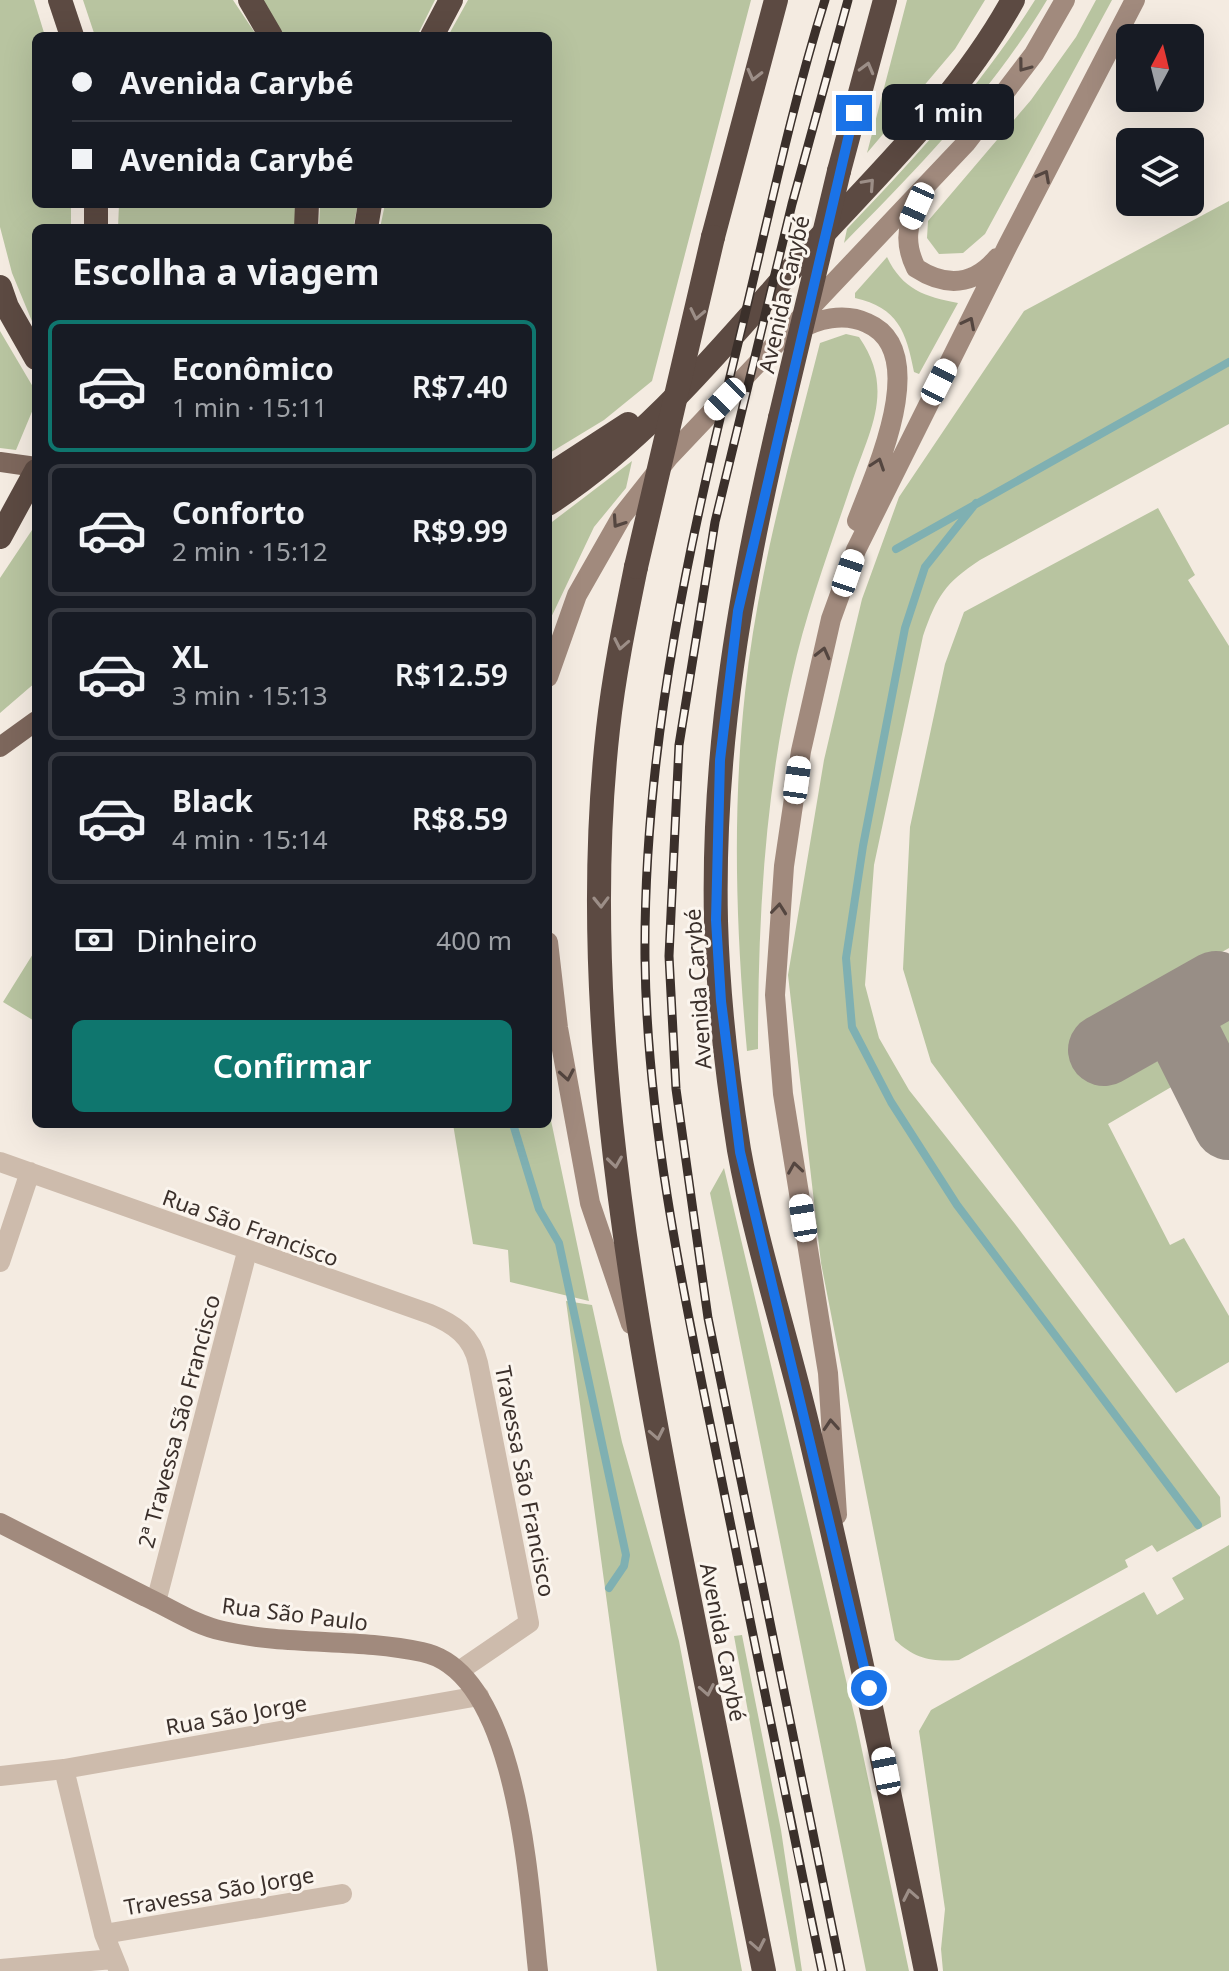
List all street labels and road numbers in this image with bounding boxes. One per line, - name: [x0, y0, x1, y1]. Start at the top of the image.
- street label: Avenida Carybé: [750, 212, 816, 376]
- street label: Avenida Carybé: [676, 908, 718, 1070]
- street label: Rua São Francisco: [159, 1181, 343, 1273]
- street label: 2ª Travessa São Francisco: [130, 1291, 226, 1551]
- street label: Travessa São Francisco: [489, 1363, 563, 1599]
- street label: Avenida Carybé: [694, 1560, 754, 1724]
- street label: Rua São Paulo: [220, 1589, 370, 1637]
- street label: Rua São Jorge: [163, 1687, 309, 1741]
- street label: Travessa São Jorge: [122, 1859, 316, 1921]

